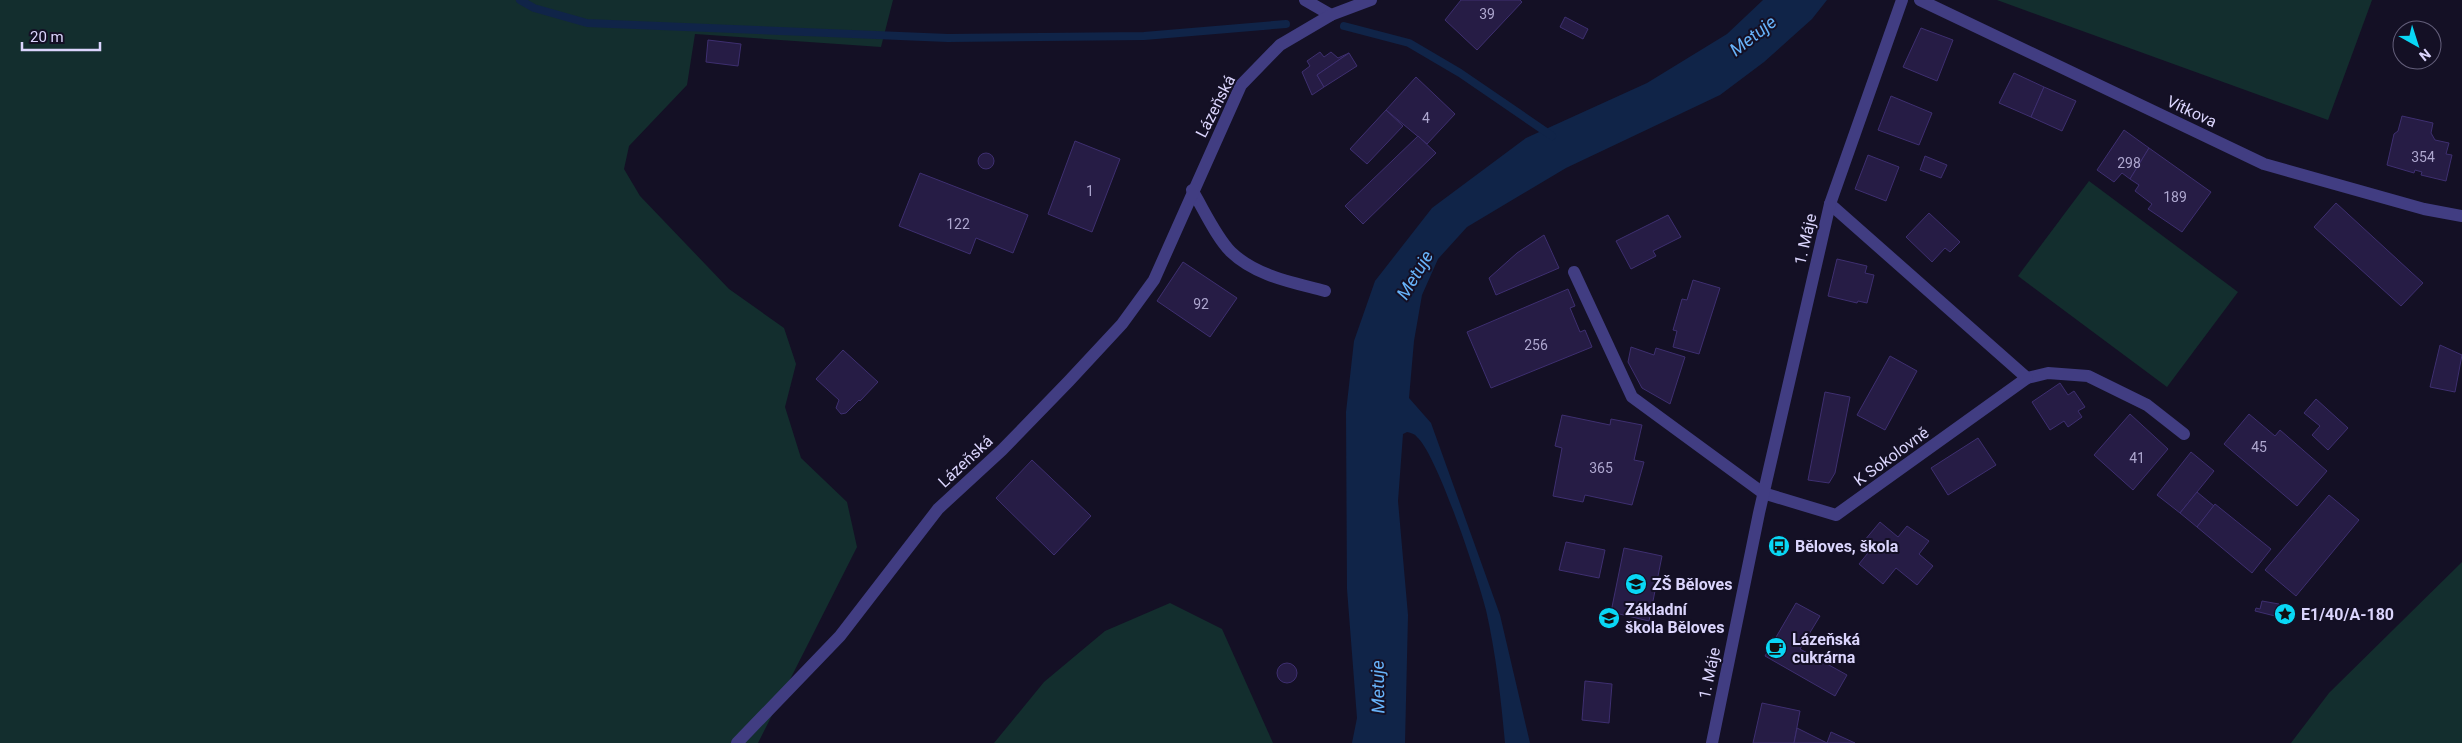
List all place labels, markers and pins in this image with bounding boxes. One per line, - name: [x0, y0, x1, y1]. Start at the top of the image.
- bus stop icon: Běloves, škola: [1767, 534, 1791, 558]
- place label: Běloves, škola: [1795, 537, 1899, 556]
- school or university icon: ZŠ Běloves: [1624, 572, 1648, 596]
- place label: ZŠ Běloves: [1652, 575, 1732, 594]
- place label: Základní škola Běloves: [1625, 600, 1724, 637]
- place icon: E1/40/A-180: [2273, 602, 2297, 626]
- place label: E1/40/A-180: [2301, 605, 2394, 624]
- school or university icon: Základní škola Běloves: [1597, 606, 1621, 630]
- place label: Lázeňská cukrárna: [1792, 630, 1861, 667]
- cafe icon: Lázeňská cukrárna: [1764, 636, 1788, 660]

